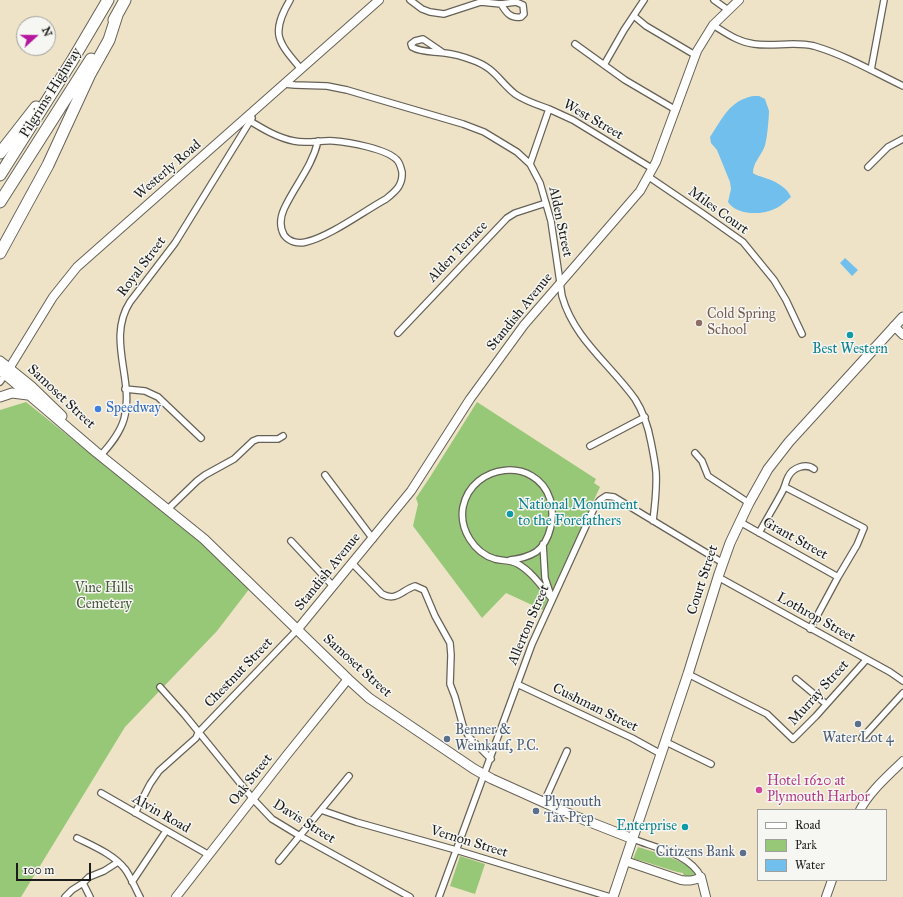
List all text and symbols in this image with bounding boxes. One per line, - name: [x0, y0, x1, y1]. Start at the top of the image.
- north arrow: [16, 16, 56, 56]
- text: N: [39, 25, 54, 39]
- street label: Pilgrims Highway: [17, 45, 85, 141]
- street label: West Street: [560, 96, 626, 144]
- street label: Westerly Road: [131, 137, 205, 203]
- street label: Miles Court: [685, 184, 751, 238]
- street label: Alden Street: [544, 185, 576, 259]
- street label: Alden Terrace: [424, 218, 492, 286]
- street label: Royal Street: [114, 234, 170, 300]
- street label: Standish Avenue: [483, 270, 557, 354]
- place label: Cold Spring School: [707, 307, 776, 340]
- marker: Cold Spring School: [694, 318, 704, 328]
- marker: Best Western: [845, 330, 855, 340]
- place label: Best Western: [812, 342, 888, 358]
- street label: Samoset Street: [24, 361, 98, 433]
- place label: Speedway: [106, 401, 161, 417]
- marker: Speedway: [93, 404, 103, 414]
- place label: National Monument to the Forefathers: [518, 498, 638, 530]
- marker: National Monument to the Forefathers: [505, 509, 515, 519]
- street label: Grant Street: [760, 514, 830, 564]
- street label: Standish Avenue: [291, 530, 365, 614]
- street label: Court Street: [684, 543, 722, 617]
- park label: Vine Hills Cemetery: [75, 581, 133, 614]
- street label: Allerton Street: [505, 582, 553, 668]
- street label: Lothrop Street: [774, 589, 858, 647]
- street label: Samoset Street: [319, 631, 395, 701]
- street label: Chestnut Street: [201, 634, 277, 712]
- street label: Murray Street: [785, 657, 853, 729]
- street label: Cushman Street: [550, 680, 640, 736]
- marker: Water Lot 4: [853, 719, 863, 729]
- place label: Benner & Weinkauf, P.C.: [455, 723, 539, 756]
- place label: Water Lot 4: [823, 731, 893, 747]
- marker: Benner & Weinkauf, P.C.: [442, 734, 452, 744]
- street label: Oak Street: [226, 751, 276, 809]
- place label: Hotel 1620 at Plymouth Harbor: [767, 774, 870, 806]
- marker: Hotel 1620 at Plymouth Harbor: [754, 785, 764, 795]
- street label: Alvin Road: [129, 791, 193, 837]
- place label: Plymouth Tax Prep: [544, 795, 601, 828]
- street label: Davis Street: [270, 796, 338, 848]
- marker: Plymouth Tax Prep: [531, 806, 541, 816]
- legend: [757, 809, 887, 881]
- text: Road: [795, 818, 821, 832]
- place label: Enterprise: [616, 819, 677, 835]
- street label: Vernon Street: [428, 822, 510, 862]
- marker: Enterprise: [680, 822, 690, 832]
- text: Park: [795, 838, 817, 852]
- place label: Citizens Bank: [656, 845, 735, 861]
- marker: Citizens Bank: [738, 848, 748, 858]
- scale bar: [18, 855, 93, 881]
- text: Water: [795, 858, 825, 872]
- text: 100 m: [23, 863, 54, 877]

